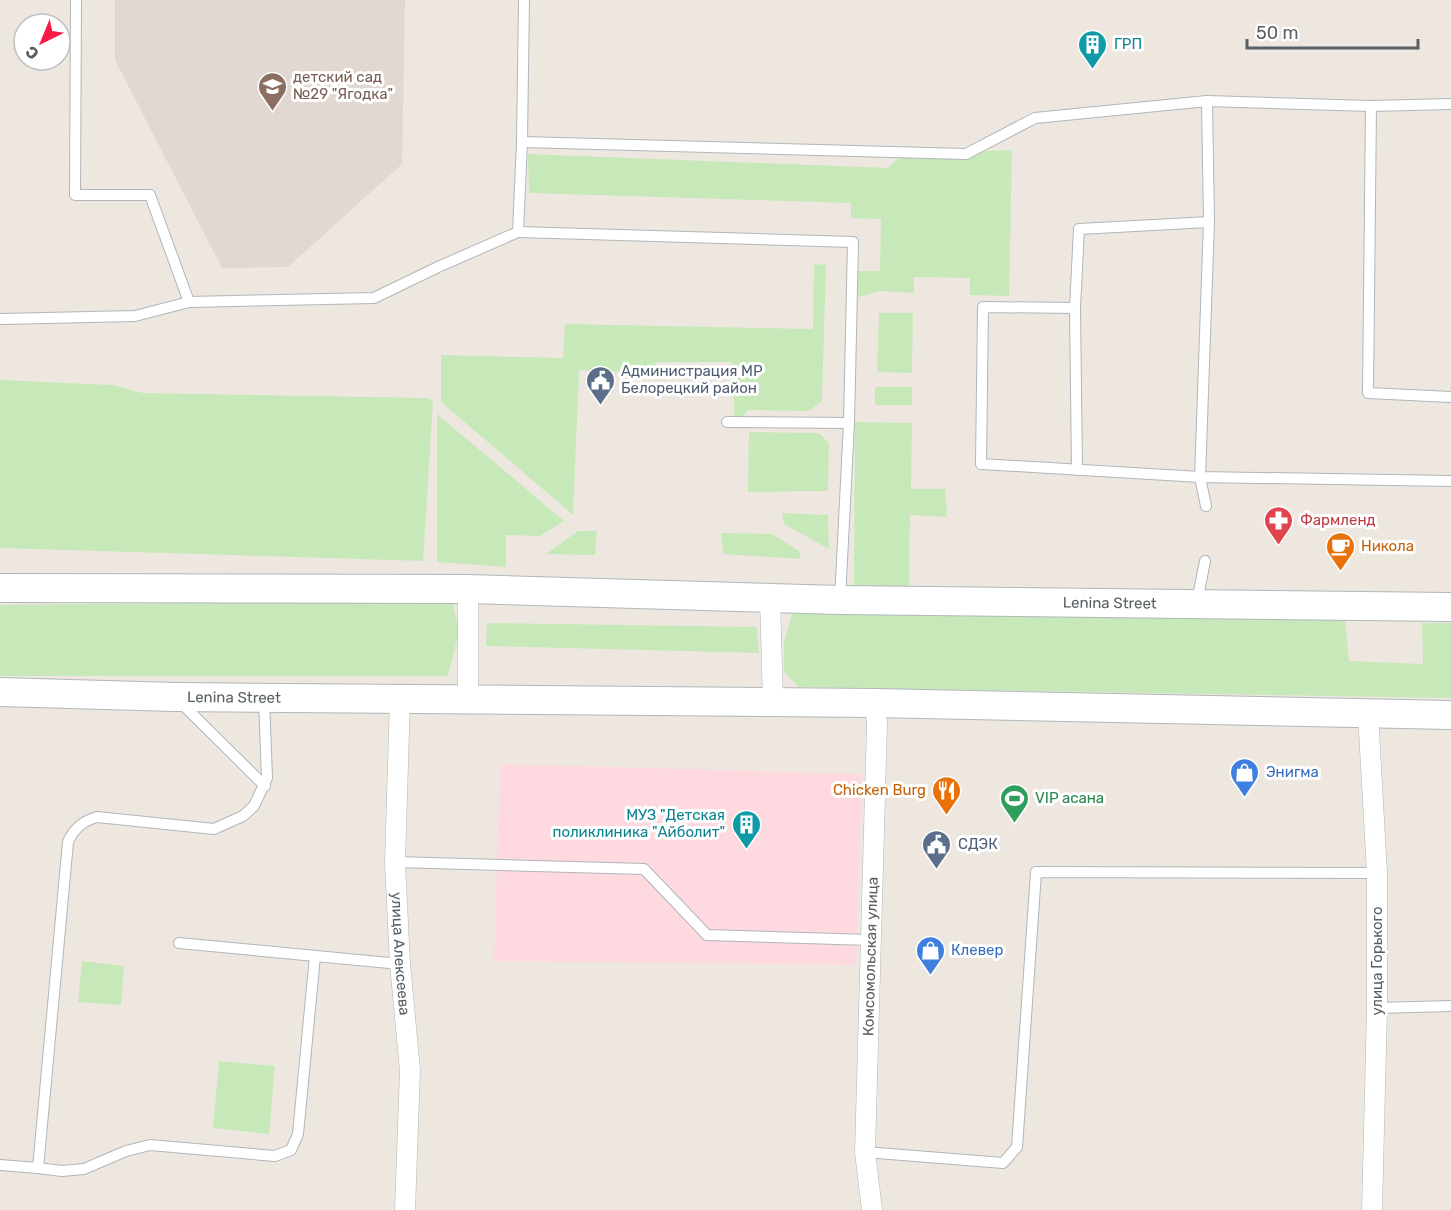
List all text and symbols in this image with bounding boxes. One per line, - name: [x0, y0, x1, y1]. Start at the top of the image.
- north arrow: [12, 12, 72, 72]
- scale bar: [1247, 12, 1418, 50]
- text: 50 m: [1256, 22, 1299, 44]
- building icon: ГРП: [1077, 28, 1109, 70]
- place label: ГРП: [1114, 35, 1142, 53]
- text: С: [22, 42, 43, 63]
- place label: детский сад №29 "Ягодка": [293, 68, 393, 103]
- school or university icon: детский сад №29 "Ягодка": [256, 70, 288, 112]
- place label: Администрация МР Белорецкий район: [621, 362, 763, 397]
- public building icon: Администрация МР Белорецкий район: [584, 364, 616, 406]
- pharmacy icon: Фармленд: [1263, 504, 1295, 546]
- place label: Фармленд: [1300, 511, 1376, 529]
- cafe icon: Никола: [1324, 530, 1356, 572]
- place label: Никола: [1361, 537, 1414, 555]
- street label: Lenina Street: [1063, 594, 1157, 613]
- street label: Lenina Street: [187, 688, 281, 707]
- shop icon: Энигма: [1229, 756, 1261, 798]
- place label: Энигма: [1266, 763, 1319, 781]
- restaurant icon: Chicken Burg: [931, 774, 963, 816]
- place label: Chicken Burg: [833, 781, 926, 799]
- sports icon: VIP асана: [998, 782, 1030, 824]
- place label: VIP асана: [1035, 789, 1104, 807]
- place label: МУЗ "Детская поликлиника "Айболит": [553, 806, 725, 841]
- building icon: МУЗ "Детская поликлиника "Айболит": [730, 808, 762, 850]
- public building icon: СДЭК: [921, 828, 953, 870]
- place label: СДЭК: [958, 835, 998, 853]
- street label: Комсомольская улица: [859, 877, 882, 1036]
- street label: улица Алексеева: [387, 892, 414, 1016]
- street label: улица Горького: [1368, 906, 1386, 1016]
- shop icon: Клевер: [914, 934, 946, 976]
- place label: Клевер: [951, 941, 1004, 959]

